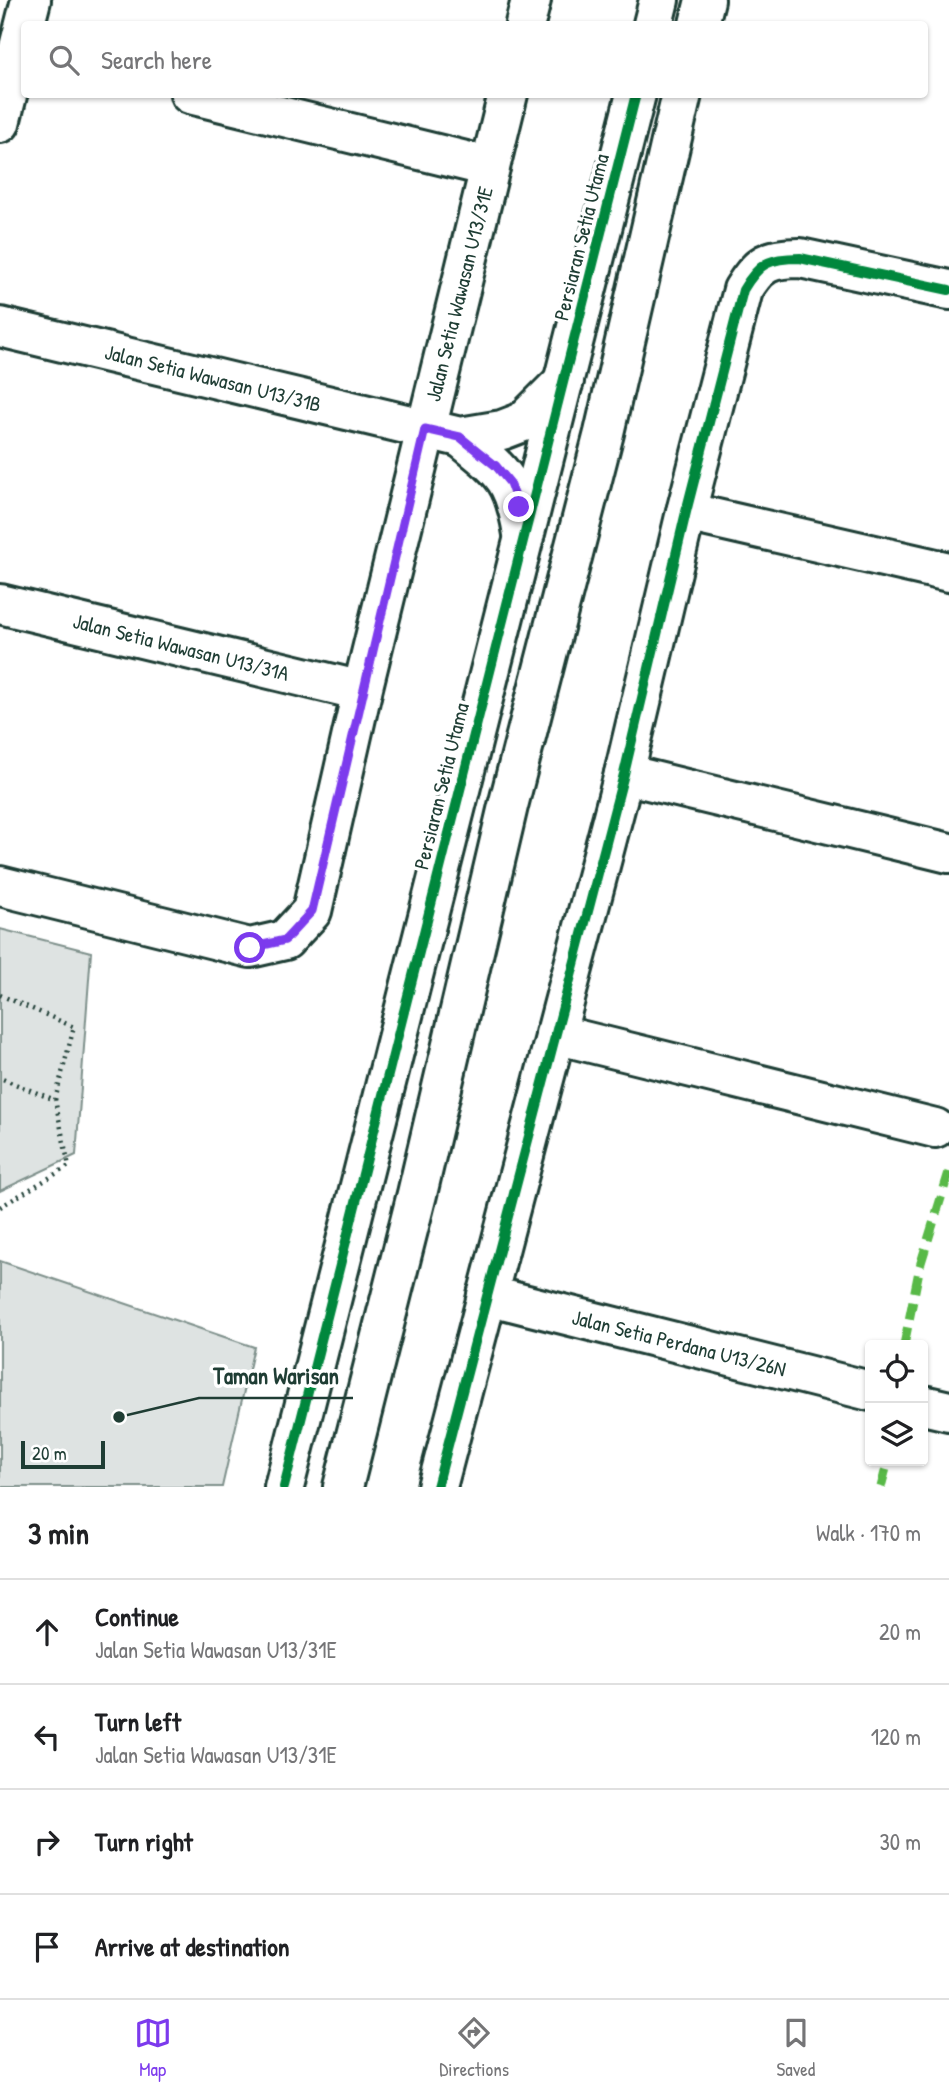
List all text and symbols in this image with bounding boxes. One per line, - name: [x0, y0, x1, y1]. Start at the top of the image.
- search box: [21, 21, 928, 98]
- icon: search: [45, 41, 83, 79]
- text: Search here: [101, 42, 212, 77]
- street label: Persiaran Setia Utama: [546, 151, 616, 323]
- street label: Jalan Setia Wawasan U13/31E: [418, 183, 500, 405]
- street label: Jalan Setia Wawasan U13/31B: [102, 337, 324, 419]
- route end: [503, 491, 534, 522]
- street label: Jalan Setia Wawasan U13/31A: [70, 606, 292, 688]
- street label: Persiaran Setia Utama: [406, 700, 476, 872]
- route start: [234, 932, 265, 963]
- street label: Jalan Setia Perdana U13/26N: [569, 1302, 789, 1384]
- map controls: [865, 1340, 928, 1466]
- button: locate: [865, 1340, 928, 1403]
- callout: Taman Warisan: [199, 1354, 353, 1398]
- text: Taman Warisan: [212, 1360, 339, 1391]
- button: layers: [865, 1403, 928, 1466]
- scale bar: [21, 1438, 105, 1470]
- text: 20 m: [32, 1440, 67, 1466]
- text: 3 min: [28, 1513, 89, 1553]
- text: Walk · 170 m: [816, 1517, 921, 1548]
- text: Continue: [95, 1599, 179, 1634]
- icon: ahead: [28, 1613, 66, 1651]
- text: 20 m: [879, 1616, 921, 1647]
- text: Jalan Setia Wawasan U13/31E: [95, 1634, 337, 1665]
- text: Turn left: [95, 1704, 181, 1739]
- icon: left: [28, 1718, 66, 1756]
- text: 120 m: [871, 1721, 921, 1752]
- text: Jalan Setia Wawasan U13/31E: [95, 1739, 337, 1770]
- icon: right: [28, 1823, 66, 1861]
- text: Turn right: [95, 1824, 193, 1859]
- text: 30 m: [879, 1826, 921, 1857]
- icon: arrive: [28, 1928, 66, 1966]
- text: Arrive at destination: [95, 1929, 290, 1964]
- tab: Map: [134, 2014, 172, 2082]
- tab: Directions: [439, 2014, 509, 2082]
- tab: Saved: [777, 2014, 815, 2082]

